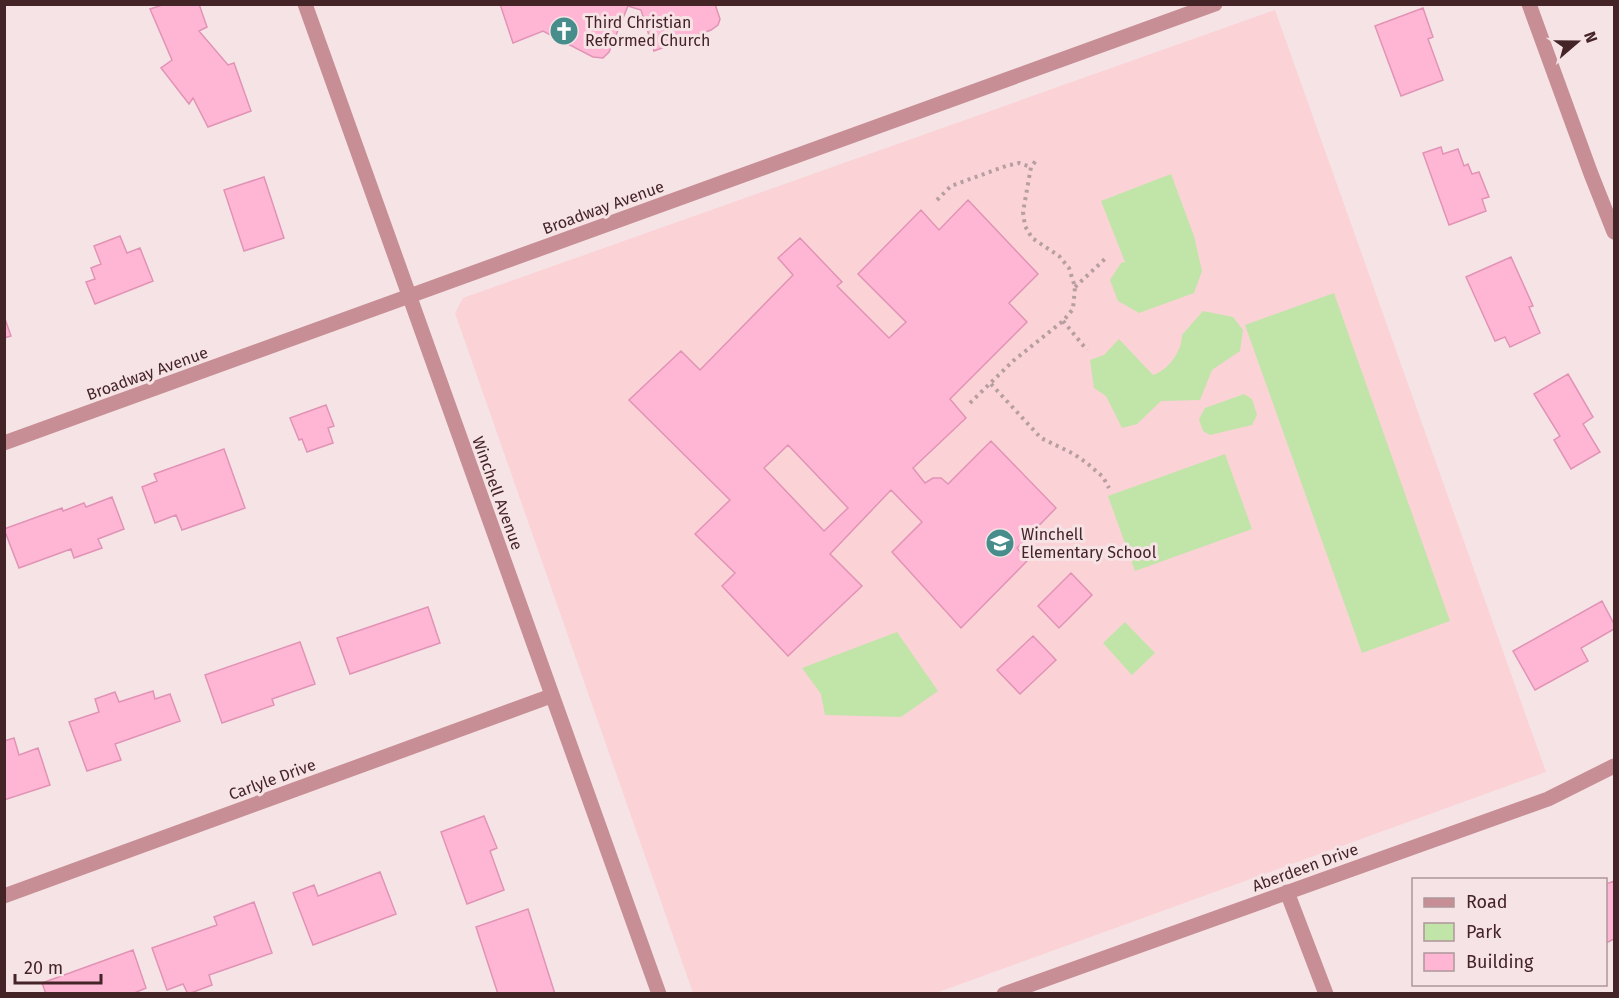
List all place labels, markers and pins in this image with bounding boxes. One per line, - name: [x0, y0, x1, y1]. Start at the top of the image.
- place label: Third Christian Reformed Church: [585, 13, 710, 50]
- church icon: Third Christian Reformed Church: [548, 15, 580, 47]
- place label: Winchell Elementary School: [1021, 525, 1157, 562]
- school or university icon: Winchell Elementary School: [984, 527, 1016, 559]

